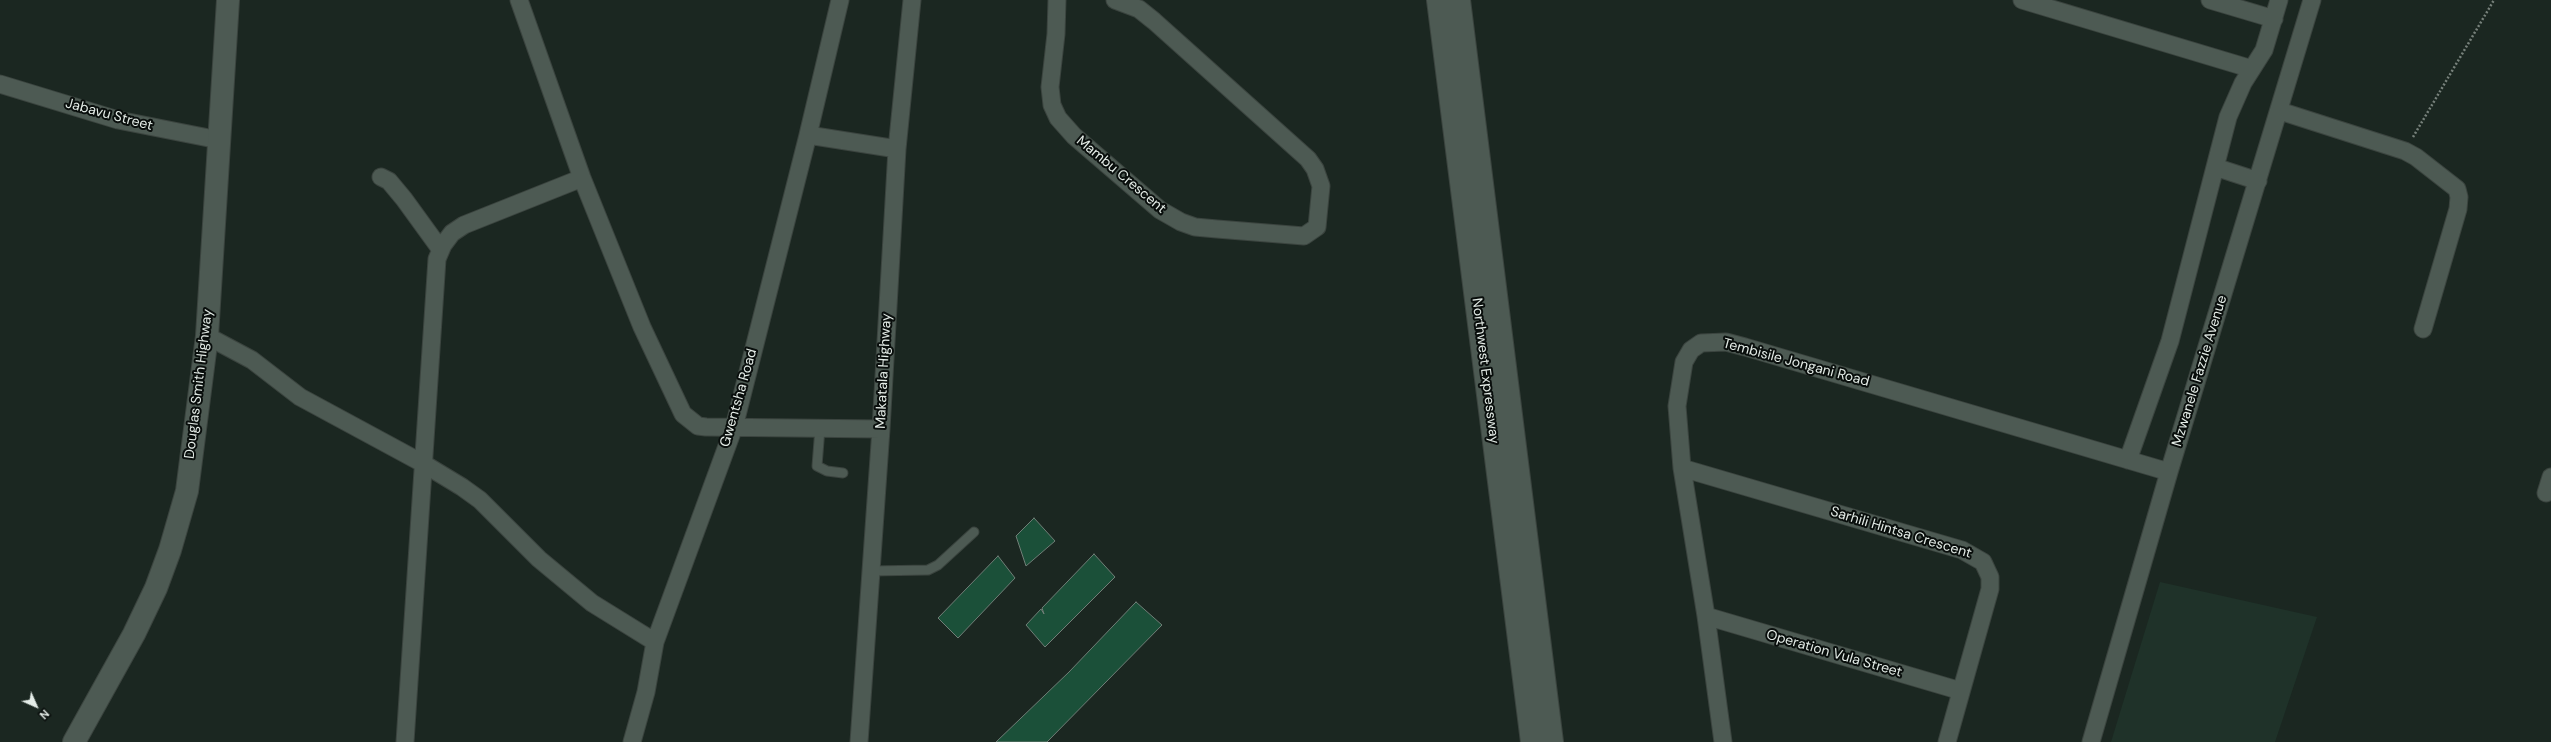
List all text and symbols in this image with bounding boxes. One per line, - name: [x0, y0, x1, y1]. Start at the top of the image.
- street label: Jabavu Street: [64, 95, 154, 135]
- street label: Mambu Crescent: [1073, 133, 1169, 217]
- street label: Mzwanele Fazzie Avenue: [2169, 293, 2231, 449]
- street label: Northwest Expressway: [1468, 297, 1502, 445]
- street label: Douglas Smith Highway: [181, 308, 217, 460]
- street label: Makatala Highway: [873, 313, 895, 429]
- street label: Tembisile Jongani Road: [1721, 335, 1871, 391]
- street label: Gwentsha Road: [717, 347, 761, 449]
- street label: Sarhili Hintsa Crescent: [1828, 504, 1974, 562]
- street label: Operation Vula Street: [1764, 627, 1904, 681]
- north arrow: [16, 686, 56, 726]
- text: N: [37, 707, 52, 722]

